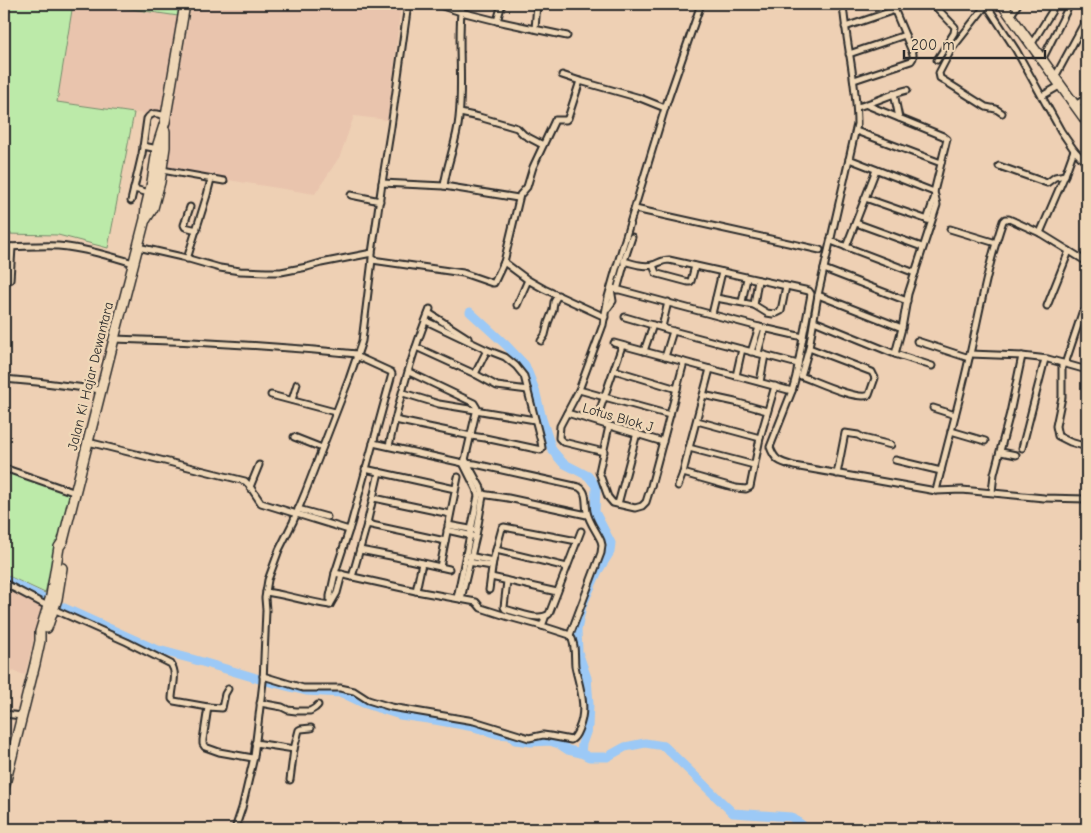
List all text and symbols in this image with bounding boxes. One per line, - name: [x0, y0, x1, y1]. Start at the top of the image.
- scale bar: [904, 28, 1045, 60]
- text: 200 m: [911, 36, 955, 54]
- street label: Jalan Ki Hajar Dewantara: [64, 300, 117, 452]
- street label: Lotus Blok J: [581, 399, 655, 436]

